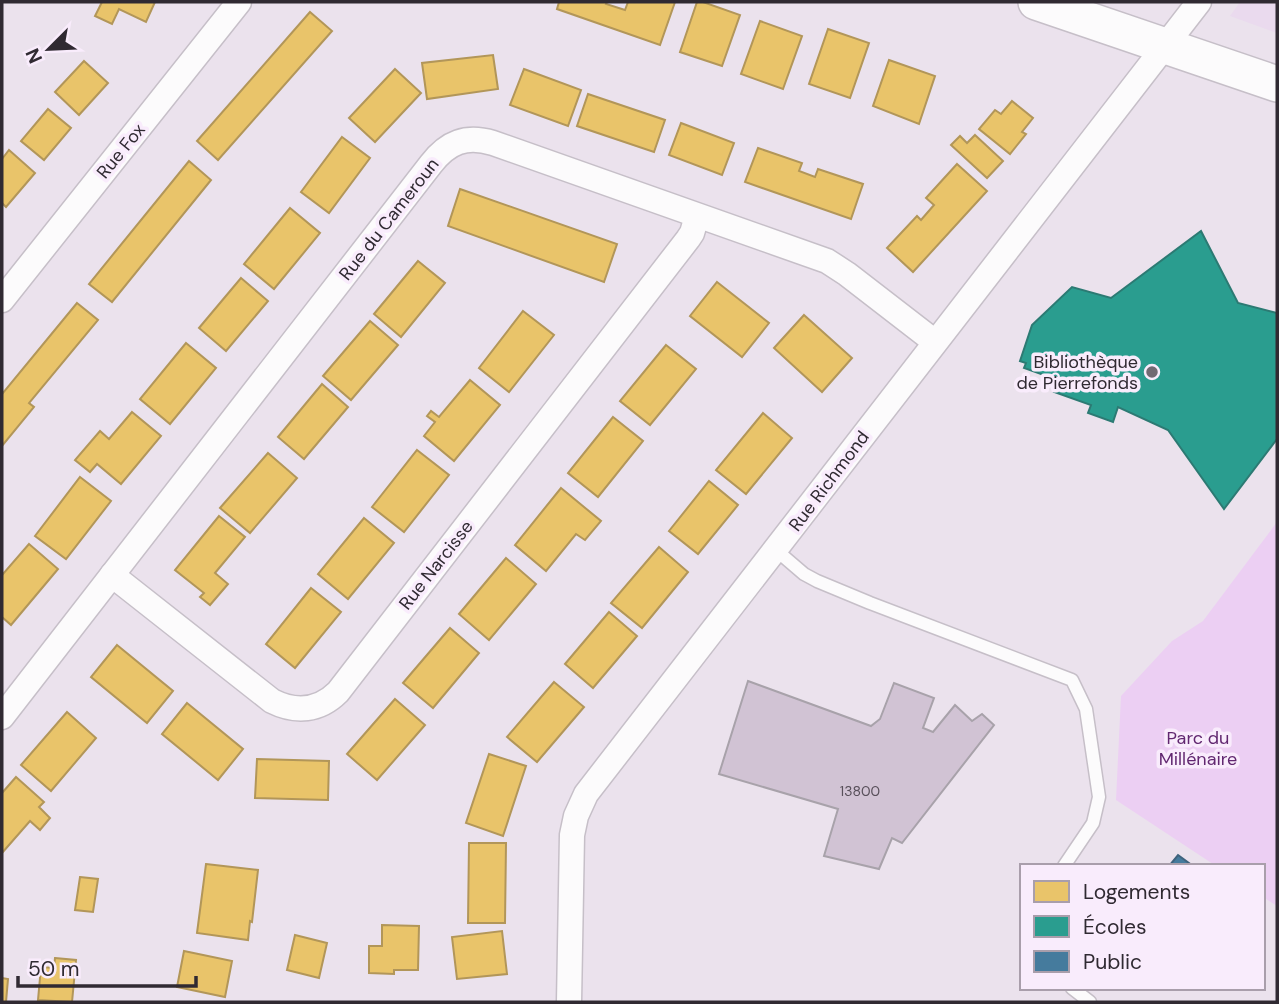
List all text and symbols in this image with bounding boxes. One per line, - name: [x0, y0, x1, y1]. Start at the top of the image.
- north arrow: [14, 14, 84, 84]
- text: N: [20, 44, 48, 67]
- street label: Rue Fox: [91, 118, 151, 184]
- street label: Rue du Cameroun: [334, 153, 444, 285]
- place label: Bibliothèque de Pierrefonds: [1016, 350, 1138, 395]
- marker: Bibliothèque de Pierrefonds: [1144, 364, 1160, 380]
- street label: Rue Richmond: [783, 426, 875, 536]
- street label: Rue Narcisse: [393, 515, 479, 615]
- park label: Parc du Millénaire: [1159, 726, 1237, 771]
- house number: 13800: [840, 782, 880, 800]
- legend: [1020, 864, 1265, 990]
- text: Logements: [1083, 878, 1190, 906]
- text: Écoles: [1083, 913, 1146, 941]
- scale bar: [18, 944, 196, 988]
- text: Public: [1083, 948, 1142, 976]
- text: 50 m: [28, 955, 79, 983]

